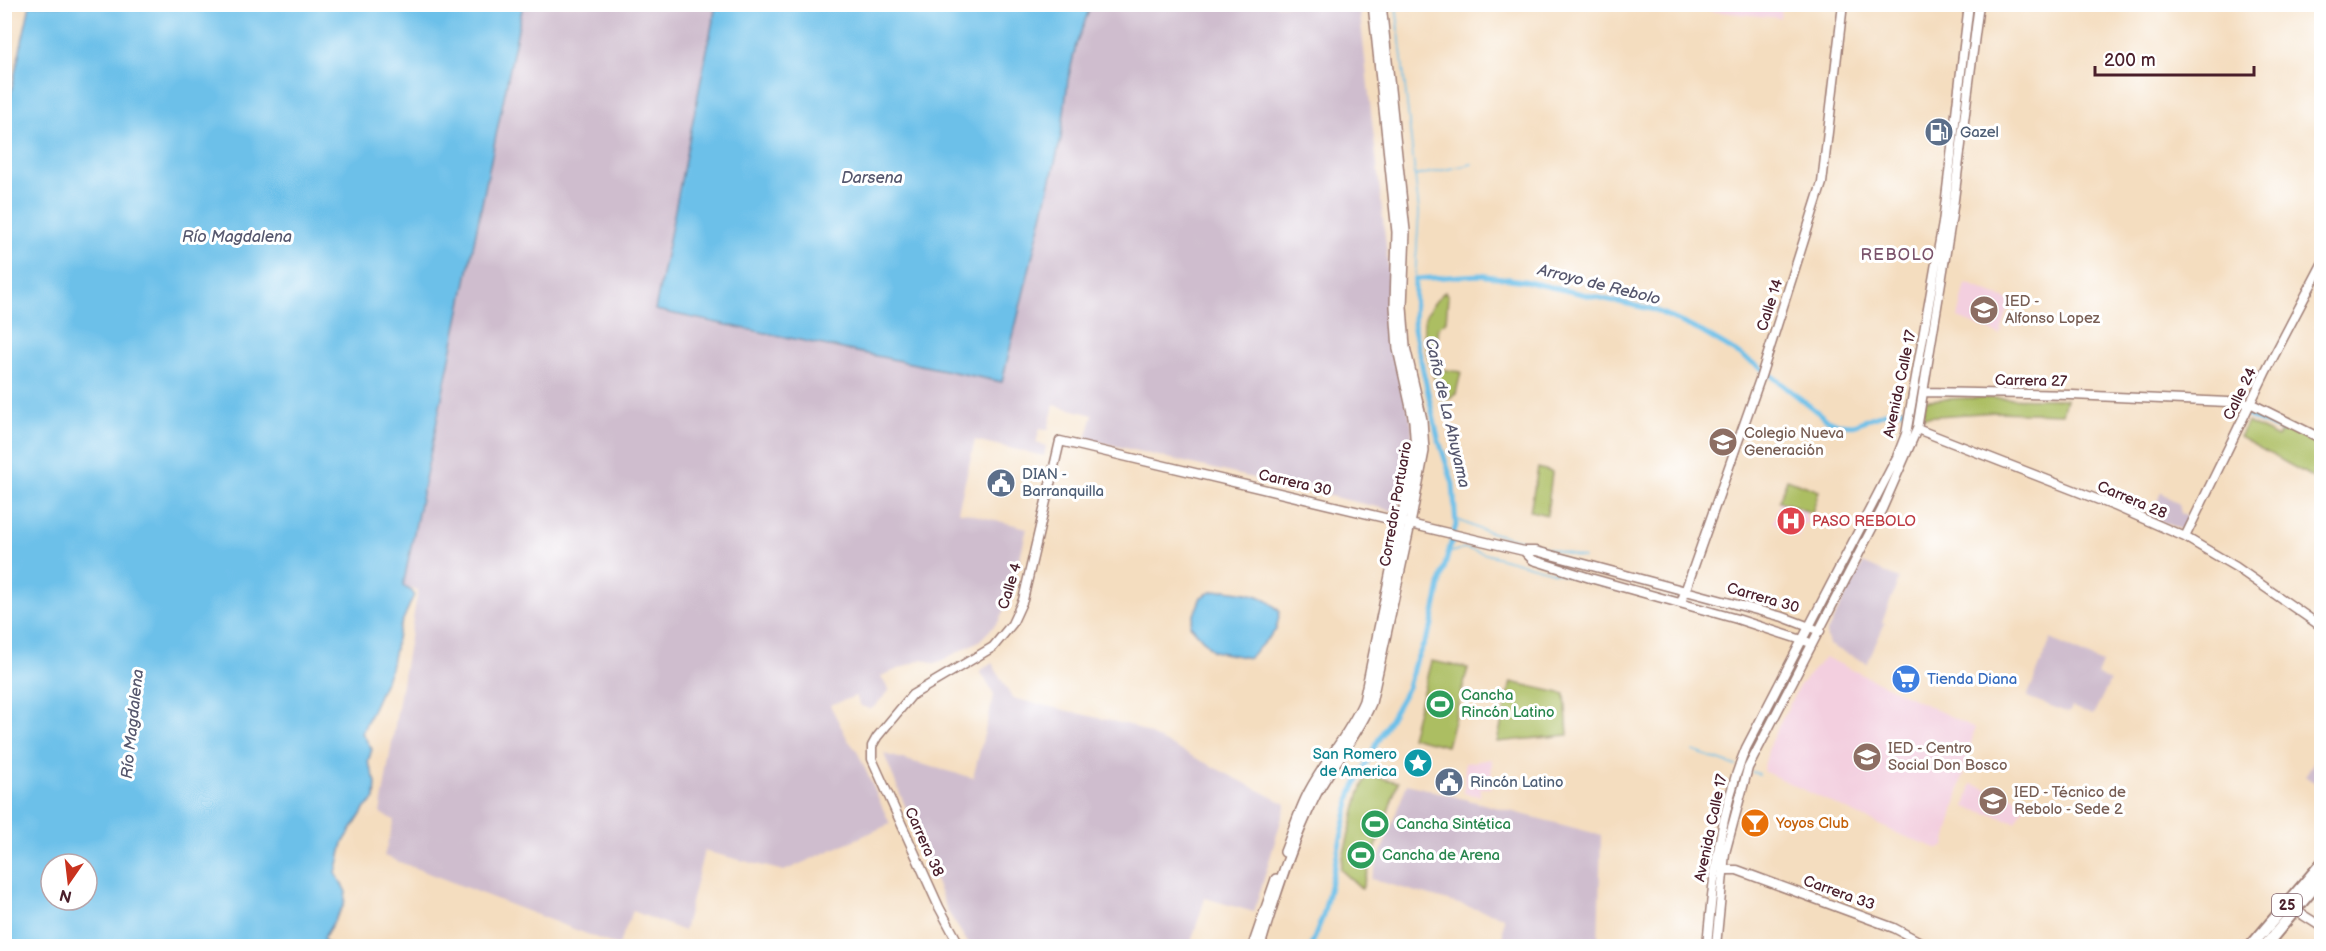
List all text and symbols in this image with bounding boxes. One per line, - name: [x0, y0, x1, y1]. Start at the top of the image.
- scale bar: [2095, 39, 2254, 77]
- text: 200 m: [2104, 50, 2156, 71]
- fuel station icon: Gazel: [1923, 116, 1955, 148]
- place label: Gazel: [1960, 123, 1999, 142]
- water label: Darsena: [841, 169, 903, 188]
- water label: Río Magdalena: [182, 228, 292, 247]
- district label: REBOLO: [1860, 246, 1936, 265]
- water label: Arroyo de Rebolo: [1535, 260, 1662, 309]
- street label: Calle 14: [1753, 277, 1787, 333]
- place label: IED - Alfonso Lopez: [2005, 292, 2101, 328]
- school or university icon: IED - Alfonso Lopez: [1968, 294, 2000, 326]
- street label: Avenida Calle 17: [1879, 328, 1921, 440]
- water label: Caño de La Ahuyama: [1421, 336, 1473, 490]
- street label: Calle 24: [2219, 364, 2261, 424]
- street label: Carrera 27: [1995, 371, 2068, 391]
- place label: Colegio Nueva Generación: [1744, 424, 1844, 460]
- school or university icon: Colegio Nueva Generación: [1707, 426, 1739, 458]
- street label: Corredor Portuario: [1376, 440, 1416, 568]
- place label: DIAN - Barranquilla: [1022, 465, 1104, 501]
- street label: Carrera 30: [1257, 465, 1334, 501]
- public building icon: DIAN - Barranquilla: [985, 467, 1017, 499]
- street label: Carrera 28: [2094, 477, 2170, 523]
- hospital icon: PASO REBOLO: [1775, 505, 1807, 537]
- place label: PASO REBOLO: [1812, 512, 1916, 531]
- street label: Calle 4: [994, 560, 1026, 612]
- street label: Carrera 30: [1725, 579, 1801, 617]
- supermarket icon: Tienda Diana: [1890, 663, 1922, 695]
- water label: Río Magdalena: [118, 668, 148, 780]
- place label: Tienda Diana: [1927, 670, 2017, 689]
- place label: Cancha Rincón Latino: [1461, 686, 1554, 722]
- sports icon: Cancha Rincón Latino: [1424, 688, 1456, 720]
- place label: IED - Centro Social Don Bosco: [1888, 739, 2007, 775]
- school or university icon: IED - Centro Social Don Bosco: [1851, 741, 1883, 773]
- place label: San Romero de America: [1313, 745, 1397, 781]
- place icon: San Romero de America: [1402, 747, 1434, 779]
- public building icon: Rincón Latino: [1433, 766, 1465, 798]
- street label: Avenida Calle 17: [1690, 772, 1732, 884]
- place label: Rincón Latino: [1470, 773, 1563, 792]
- place label: IED - Técnico de Rebolo - Sede 2: [2014, 783, 2126, 819]
- school or university icon: IED - Técnico de Rebolo - Sede 2: [1977, 785, 2009, 817]
- street label: Carrera 38: [900, 804, 948, 880]
- bar icon: Yoyos Club: [1739, 807, 1771, 839]
- sports icon: Cancha Sintética: [1359, 808, 1391, 840]
- place label: Yoyos Club: [1775, 814, 1850, 833]
- place label: Cancha Sintética: [1396, 815, 1511, 834]
- sports icon: Cancha de Arena: [1345, 839, 1377, 871]
- place label: Cancha de Arena: [1382, 846, 1500, 865]
- north arrow: [39, 852, 99, 912]
- street label: Carrera 33: [1801, 871, 1877, 915]
- text: N: [58, 884, 74, 906]
- road number: 25: [2272, 894, 2302, 916]

